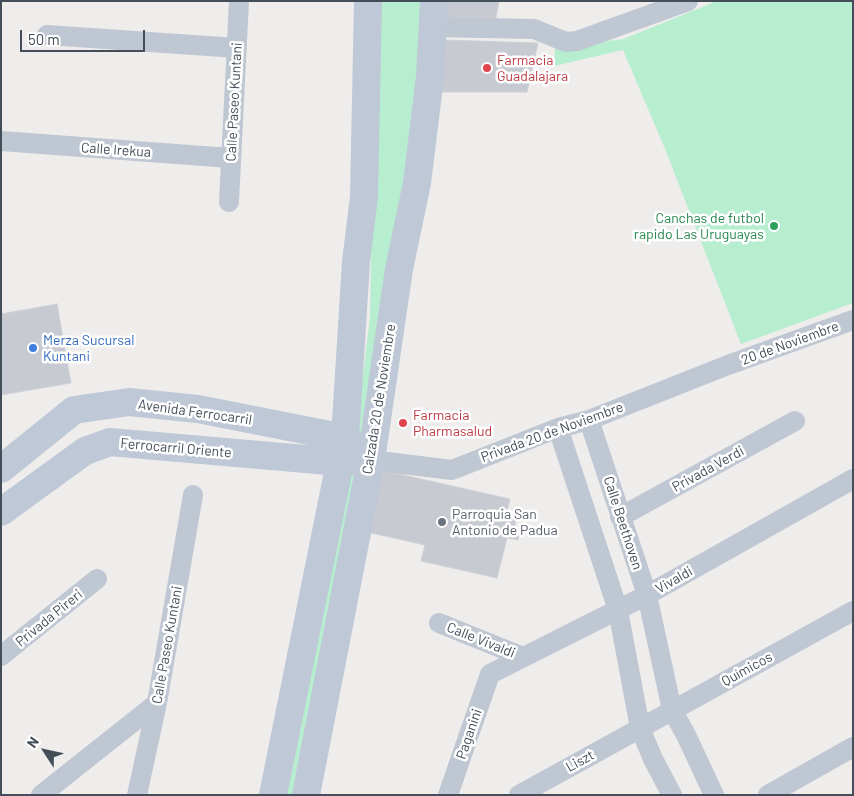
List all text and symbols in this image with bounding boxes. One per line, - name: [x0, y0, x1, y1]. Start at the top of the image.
- scale bar: [22, 20, 148, 52]
- text: 50 m: [28, 30, 60, 48]
- street label: Calle Paseo Kuntani: [222, 42, 246, 162]
- place label: Farmacia Guadalajara: [497, 52, 568, 84]
- marker: Farmacia Guadalajara: [481, 62, 493, 74]
- street label: Calle Irekua: [80, 139, 152, 161]
- place label: Canchas de futbol rapido Las Uruguayas: [634, 210, 764, 242]
- marker: Canchas de futbol rapido Las Uruguayas: [768, 220, 780, 232]
- street label: 20 de Noviembre: [739, 318, 841, 368]
- street label: Calzada 20 de Noviembre: [359, 323, 399, 475]
- place label: Merza Sucursal Kuntani: [43, 332, 134, 364]
- marker: Merza Sucursal Kuntani: [27, 342, 39, 354]
- street label: Avenida Ferrocarril: [137, 396, 253, 428]
- street label: Privada 20 de Noviembre: [478, 398, 626, 466]
- place label: Farmacia Pharmasalud: [413, 407, 492, 440]
- marker: Farmacia Pharmasalud: [397, 417, 409, 429]
- street label: Ferrocarril Oriente: [120, 435, 232, 461]
- street label: Privada Verdi: [669, 442, 747, 496]
- street label: Calle Beethoven: [600, 474, 646, 572]
- place label: Parroquia San Antonio de Padua: [452, 506, 558, 538]
- marker: Parroquia San Antonio de Padua: [436, 516, 448, 528]
- street label: Vivaldi: [653, 563, 695, 597]
- street label: Calle Paseo Kuntani: [148, 585, 186, 705]
- street label: Privada Pireri: [12, 586, 86, 650]
- street label: Calle Vivaldi: [444, 619, 518, 661]
- street label: Químicos: [719, 648, 775, 690]
- street label: Paganini: [453, 707, 485, 761]
- north arrow: [20, 726, 70, 776]
- text: N: [23, 733, 42, 751]
- street label: Liszt: [563, 746, 597, 776]

